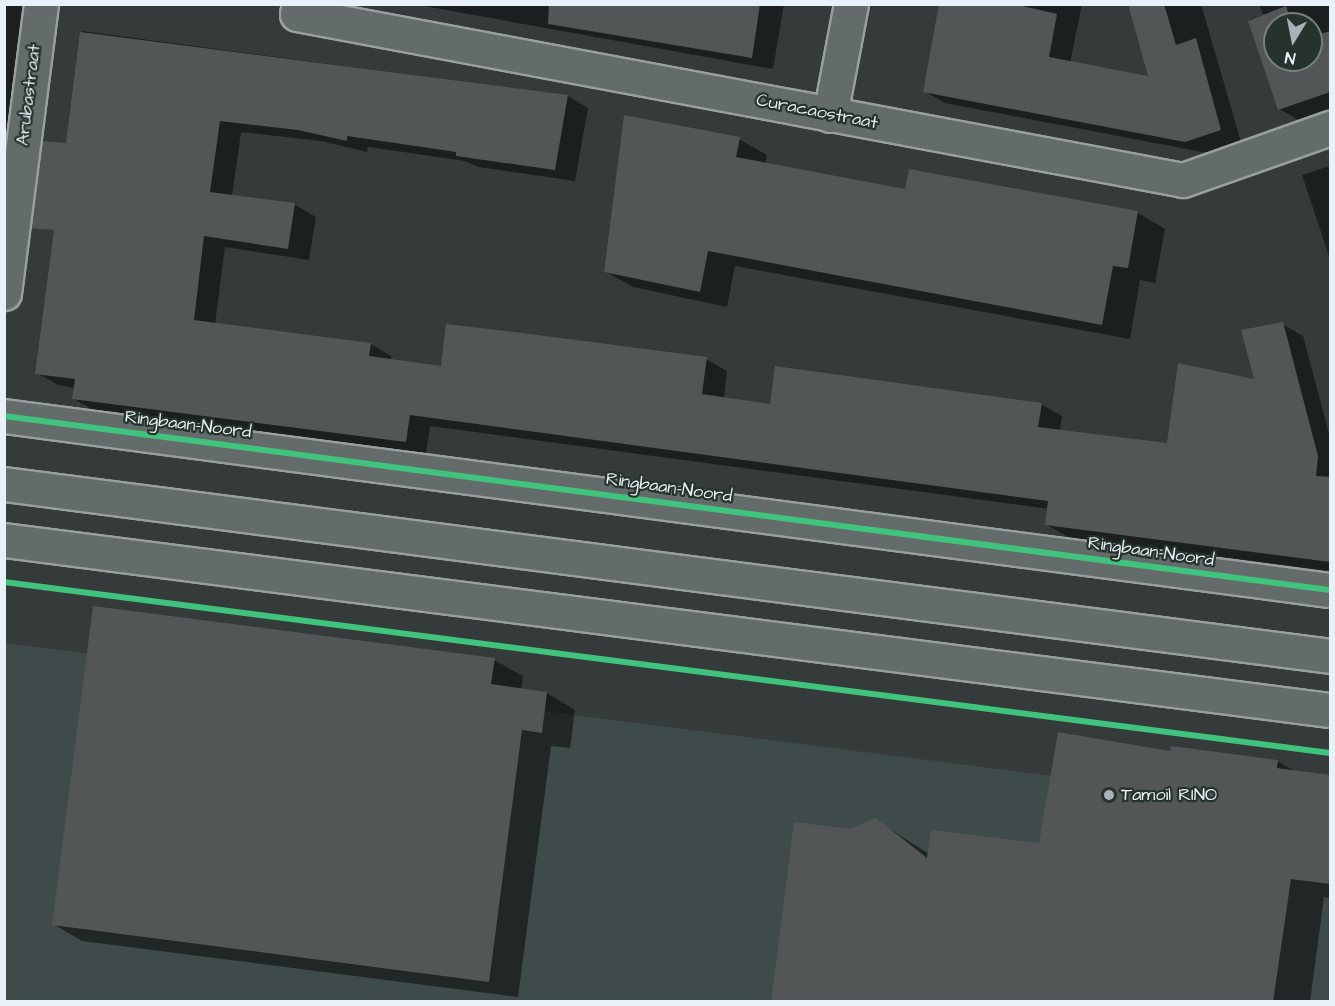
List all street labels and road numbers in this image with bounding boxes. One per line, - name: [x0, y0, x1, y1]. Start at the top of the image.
- street label: Arubastraat: [12, 43, 46, 147]
- street label: Curacaostraat: [754, 90, 880, 134]
- street label: Ringbaan-Noord: [123, 407, 253, 443]
- street label: Ringbaan-Noord: [604, 468, 734, 508]
- street label: Ringbaan-Noord: [1086, 532, 1216, 572]

